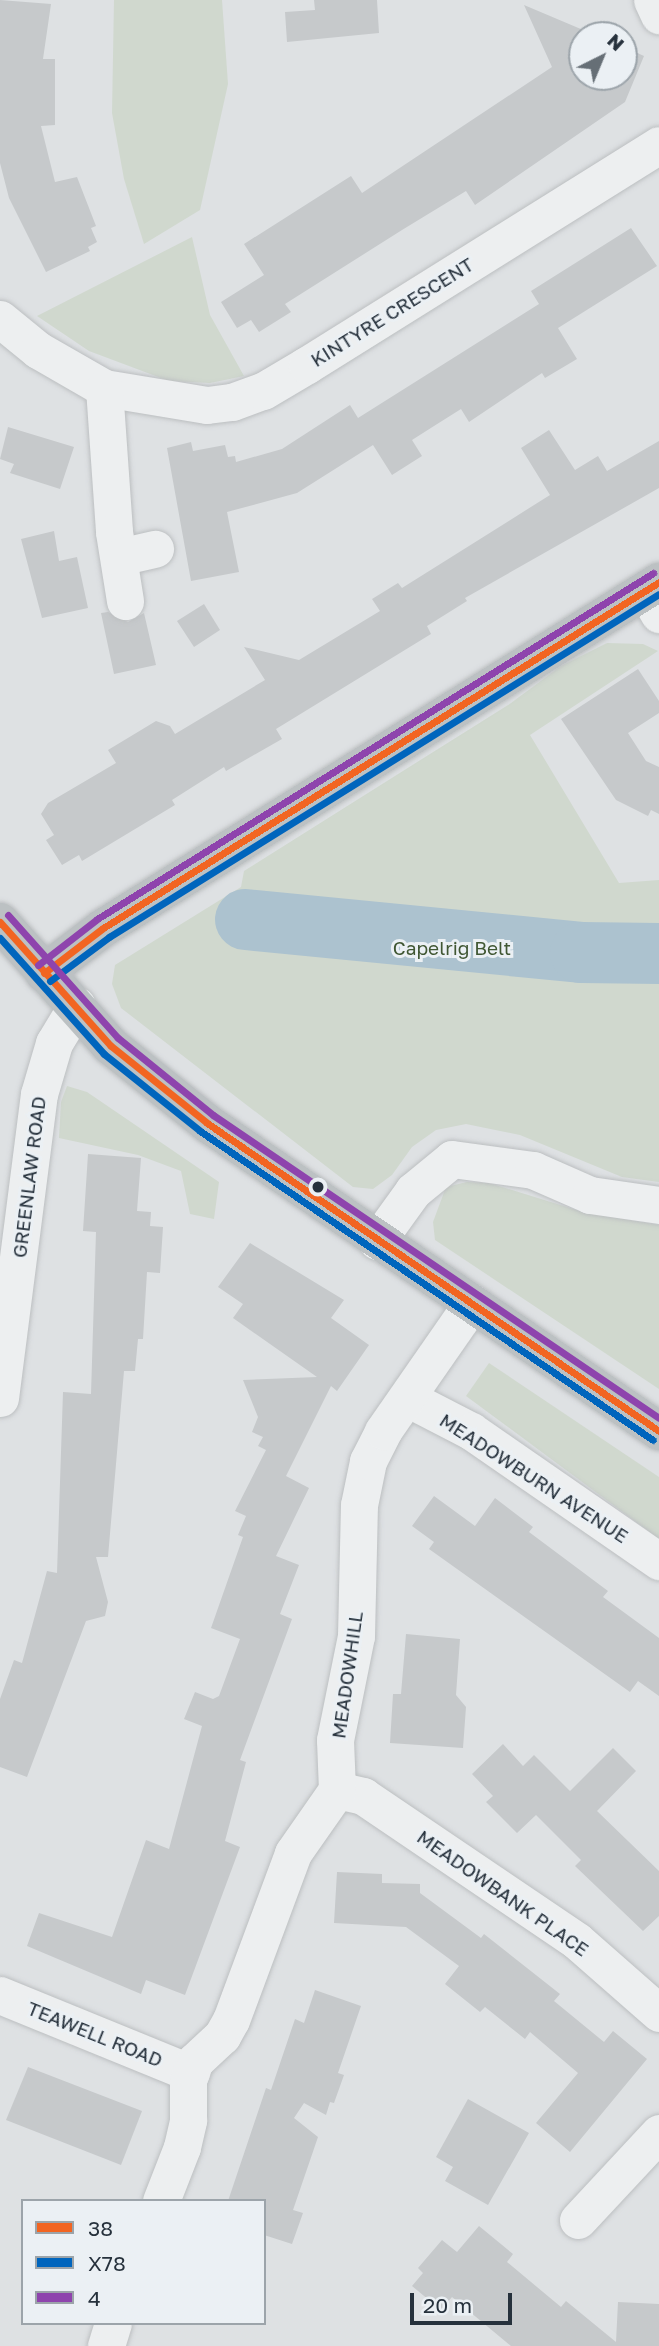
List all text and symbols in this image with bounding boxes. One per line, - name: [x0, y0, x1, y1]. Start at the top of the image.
- north arrow: [568, 21, 638, 91]
- text: N: [603, 28, 629, 55]
- street label: KINTYRE CRESCENT: [306, 253, 478, 371]
- park label: Capelrig Belt: [393, 937, 511, 959]
- street label: GREENLAW ROAD: [8, 1095, 50, 1259]
- unlabelled marker: [311, 1180, 325, 1194]
- street label: MEADOWBURN AVENUE: [436, 1409, 632, 1547]
- street label: MEADOWHILL: [327, 1610, 367, 1740]
- street label: MEADOWBANK PLACE: [413, 1825, 593, 1961]
- street label: TEAWELL ROAD: [24, 1996, 166, 2072]
- legend: [21, 2199, 266, 2325]
- text: 38: [88, 2215, 113, 2241]
- text: X78: [88, 2250, 126, 2276]
- scale bar: [414, 2280, 516, 2324]
- text: 4: [88, 2285, 101, 2311]
- text: 20 m: [423, 2292, 472, 2318]

